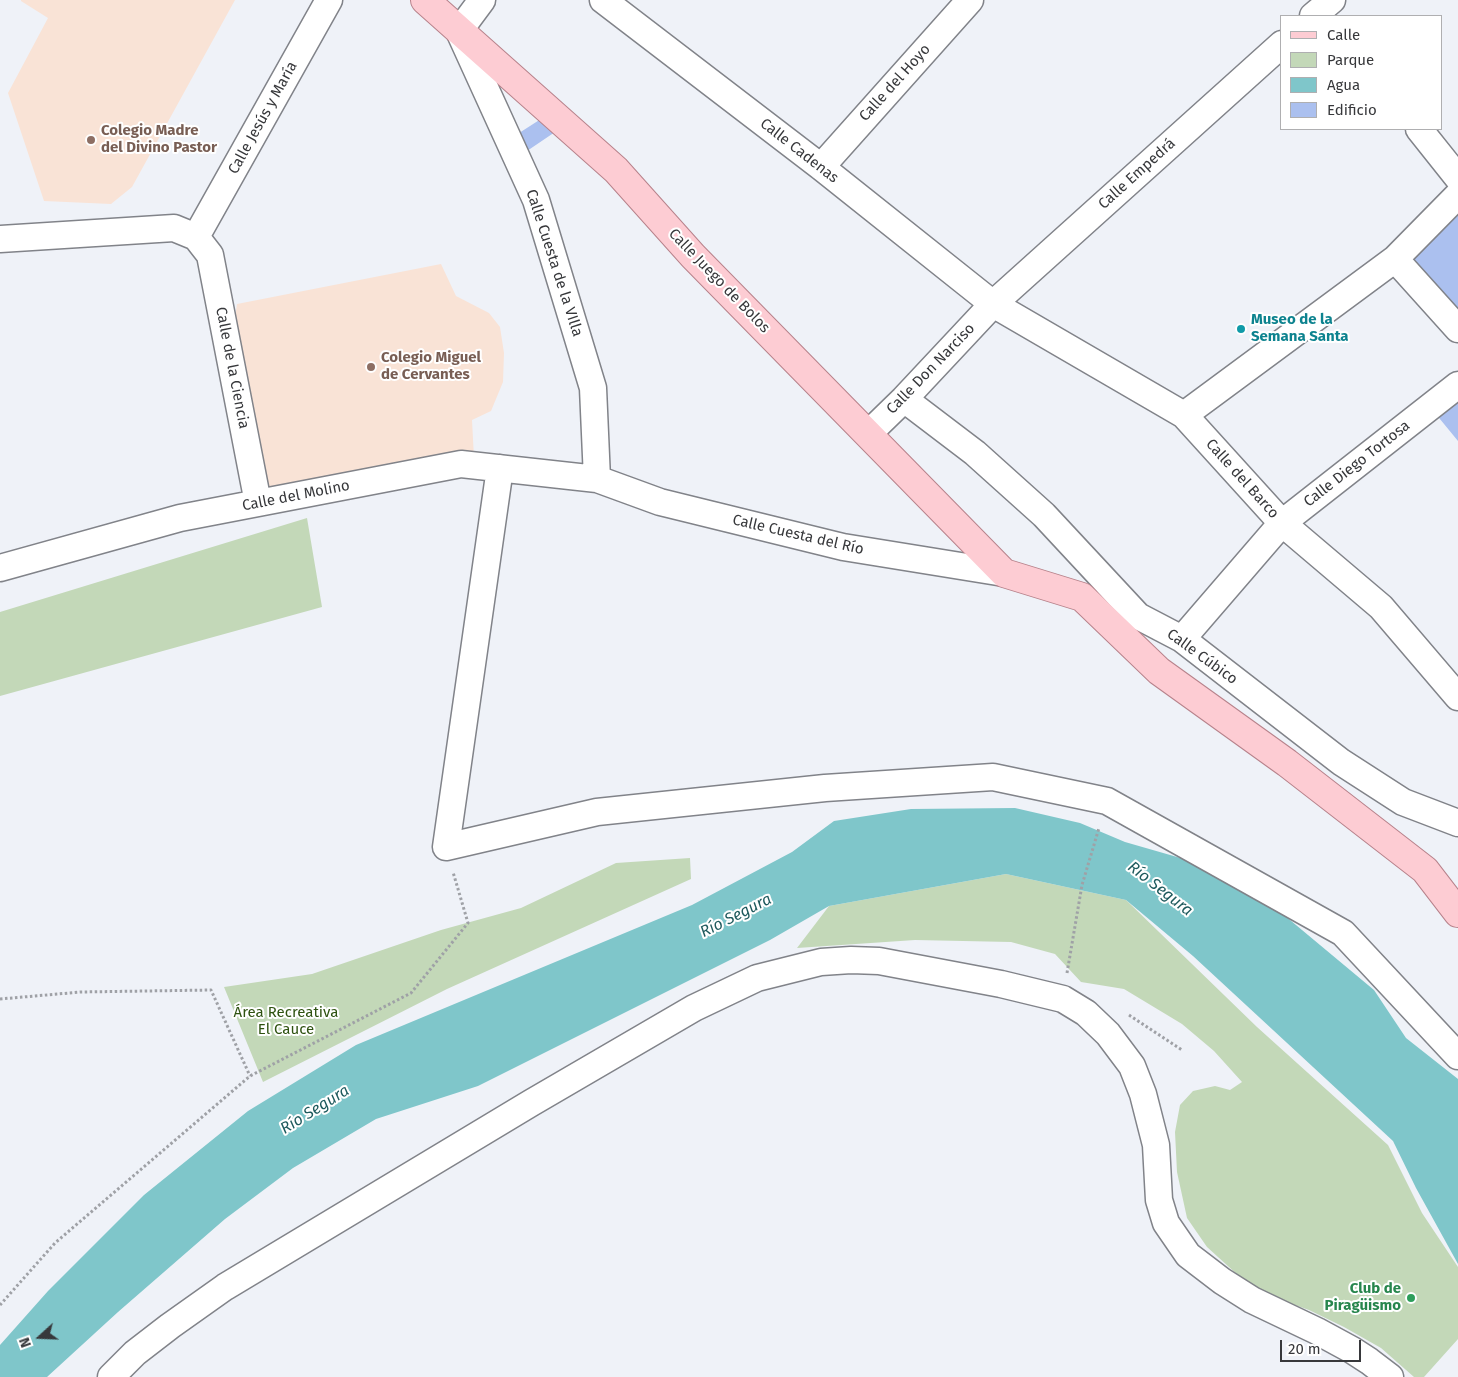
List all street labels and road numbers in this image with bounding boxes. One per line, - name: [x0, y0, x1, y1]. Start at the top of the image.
- street label: Calle del Hoyo: [856, 41, 934, 125]
- street label: Calle Jesús y María: [225, 59, 301, 177]
- street label: Calle Cadenas: [756, 115, 842, 187]
- street label: Calle Empedrá: [1095, 135, 1179, 213]
- street label: Calle Cuesta de la VIlla: [522, 187, 586, 339]
- street label: Calle Juego de Bolos: [665, 225, 773, 337]
- street label: Calle de la Ciencia: [211, 305, 253, 431]
- street label: Calle Don Narciso: [883, 320, 979, 418]
- street label: Calle Diego Tortosa: [1300, 417, 1414, 511]
- street label: Calle del Barco: [1202, 435, 1282, 523]
- street label: Calle del Molino: [241, 477, 351, 515]
- street label: Calle Cuesta del Río: [731, 511, 865, 559]
- street label: Calle Cúbico: [1163, 625, 1241, 689]

